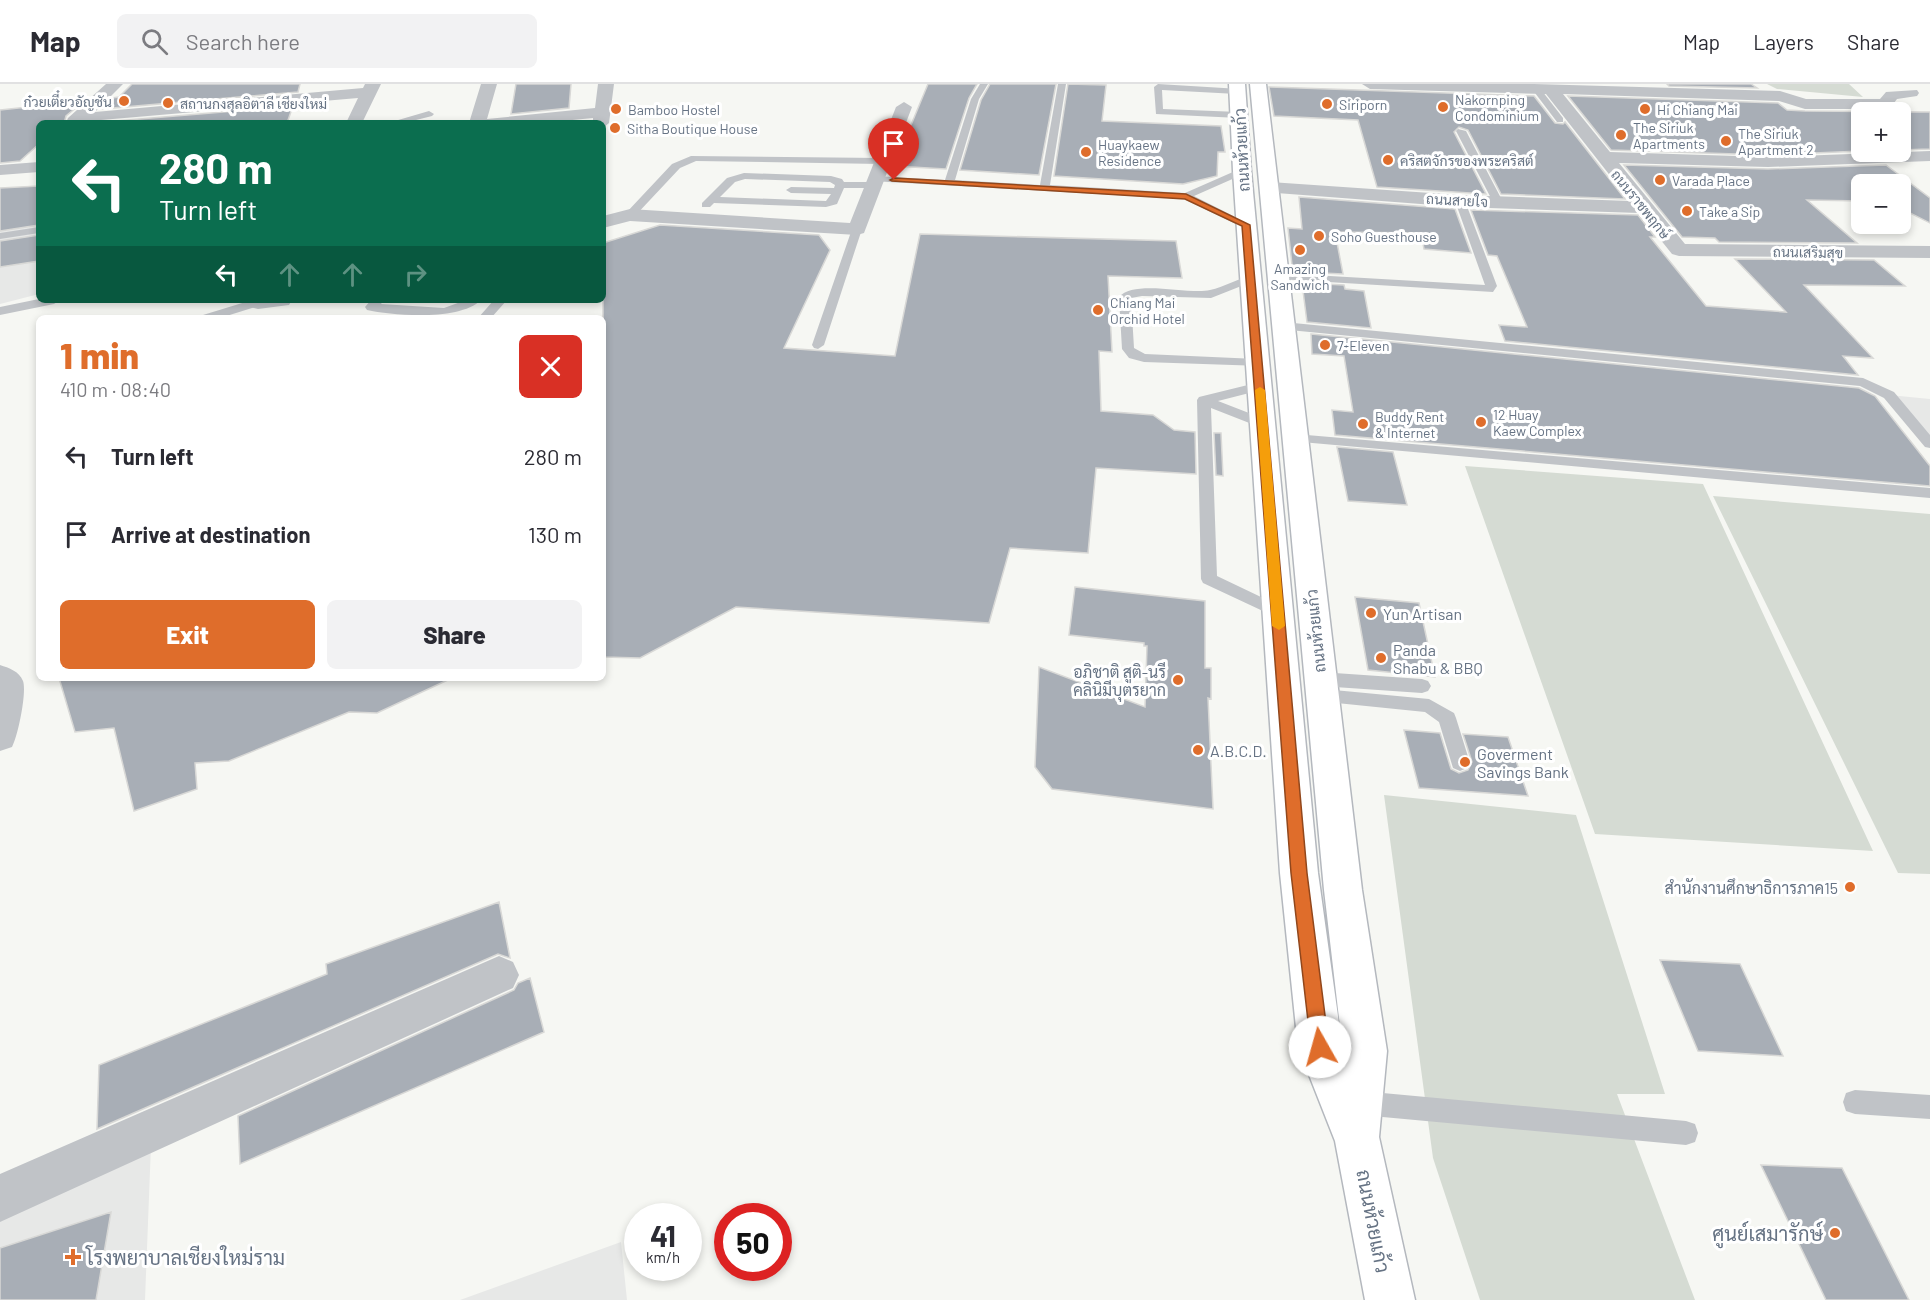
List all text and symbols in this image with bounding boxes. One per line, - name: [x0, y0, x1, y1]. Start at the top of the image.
- search box: [117, 14, 537, 68]
- text: Map: [30, 24, 81, 58]
- icon: search: [138, 25, 171, 58]
- text: Search here: [186, 28, 300, 54]
- text: Map: [1683, 29, 1720, 54]
- text: Layers: [1753, 29, 1814, 54]
- text: Share: [1847, 29, 1900, 54]
- place label: ก๋วยเตี๋ยวอัญชัน: [24, 90, 112, 111]
- place label: Nakornping Condominium: [1455, 91, 1539, 124]
- marker: ก๋วยเตี๋ยวอัญชัน: [117, 94, 131, 108]
- place label: สถานกงสุลอิตาลี เชียงใหม่: [180, 95, 327, 114]
- marker: สถานกงสุลอิตาลี เชียงใหม่: [161, 96, 175, 110]
- place label: Siriporn: [1339, 96, 1387, 113]
- marker: Siriporn: [1320, 97, 1334, 111]
- marker: Nakornping Condominium: [1436, 100, 1450, 114]
- place label: Bamboo Hostel: [628, 101, 720, 118]
- place label: Hi Chiang Mai: [1657, 101, 1738, 118]
- marker: Bamboo Hostel: [609, 102, 623, 116]
- marker: Hi Chiang Mai: [1638, 102, 1652, 116]
- map controls: [1851, 102, 1911, 234]
- button: +: [1851, 102, 1911, 162]
- street label: ถนนห้วยแก้ว: [1229, 108, 1253, 192]
- pin: [868, 118, 919, 180]
- place label: The Siriuk Apartments: [1633, 119, 1705, 152]
- place label: Sitha Boutique House: [627, 120, 758, 137]
- marker: Sitha Boutique House: [608, 121, 622, 135]
- place label: The Siriuk Apartment 2: [1738, 125, 1814, 158]
- icon: arrive: [877, 127, 910, 160]
- marker: The Siriuk Apartments: [1614, 128, 1628, 142]
- marker: The Siriuk Apartment 2: [1719, 134, 1733, 148]
- place label: Huaykaew Residence: [1098, 136, 1161, 169]
- text: 280 m: [159, 142, 273, 192]
- icon: left: [60, 144, 138, 222]
- marker: Huaykaew Residence: [1079, 145, 1093, 159]
- place label: คริสตจักรของพระคริสต์: [1400, 152, 1534, 169]
- marker: คริสตจักรของพระคริสต์: [1381, 153, 1395, 167]
- street label: ถนนราชพฤกษ์: [1607, 166, 1674, 243]
- place label: Varada Place: [1672, 172, 1750, 189]
- marker: Varada Place: [1653, 173, 1667, 187]
- button: −: [1851, 174, 1911, 234]
- street label: ถนนสายใจ: [1426, 190, 1488, 210]
- text: Turn left: [159, 193, 257, 225]
- place label: Take a Sip: [1699, 203, 1760, 220]
- marker: Take a Sip: [1680, 204, 1694, 218]
- place label: Soho Guesthouse: [1331, 228, 1437, 245]
- marker: Soho Guesthouse: [1312, 229, 1326, 243]
- marker: Amazing Sandwich: [1293, 243, 1307, 257]
- street label: ถนนเสริมสุข: [1773, 243, 1843, 263]
- icon: left: [210, 258, 243, 291]
- icon: ahead: [273, 258, 306, 291]
- icon: ahead: [336, 258, 369, 291]
- icon: right: [399, 258, 432, 291]
- place label: Amazing Sandwich: [1271, 260, 1329, 293]
- place label: Chiang Mai Orchid Hotel: [1110, 294, 1185, 327]
- marker: Chiang Mai Orchid Hotel: [1091, 303, 1105, 317]
- text: 1 min: [60, 333, 139, 376]
- button: close: [519, 335, 582, 398]
- place label: 7-Eleven: [1337, 337, 1390, 354]
- marker: 7-Eleven: [1318, 338, 1332, 352]
- text: 410 m · 08:40: [60, 377, 171, 401]
- place label: 12 Huay Kaew Complex: [1493, 406, 1582, 439]
- place label: Buddy Rent & Internet: [1375, 408, 1444, 441]
- marker: 12 Huay Kaew Complex: [1474, 415, 1488, 429]
- marker: Buddy Rent & Internet: [1356, 417, 1370, 431]
- icon: left: [60, 440, 93, 473]
- text: Turn left: [111, 443, 194, 469]
- text: 280 m: [524, 443, 582, 469]
- icon: arrive: [60, 518, 93, 551]
- text: Arrive at destination: [111, 521, 310, 547]
- text: 130 m: [528, 521, 582, 547]
- street label: ถนนห้วยแก้ว: [1301, 588, 1329, 674]
- button: Exit: [60, 600, 315, 669]
- button: Share: [327, 600, 582, 669]
- place label: Yun Artisan: [1383, 604, 1462, 623]
- marker: Yun Artisan: [1364, 606, 1378, 620]
- place label: Panda Shabu & BBQ: [1393, 640, 1483, 677]
- marker: Panda Shabu & BBQ: [1374, 651, 1388, 665]
- place label: อภิชาติ สูติ-นรี คลินิมีบุตรยาก: [1073, 661, 1166, 702]
- marker: อภิชาติ สูติ-นรี คลินิมีบุตรยาก: [1171, 673, 1185, 687]
- place label: A.B.C.D.: [1210, 741, 1267, 760]
- marker: A.B.C.D.: [1191, 743, 1205, 757]
- place label: Goverment Savings Bank: [1477, 744, 1569, 781]
- marker: Goverment Savings Bank: [1458, 755, 1472, 769]
- place label: สำนักงานศึกษาธิการภาค15: [1664, 878, 1838, 897]
- marker: สำนักงานศึกษาธิการภาค15: [1843, 880, 1857, 894]
- position arrow: [1288, 1015, 1352, 1079]
- street label: ถนนห้วยแก้ว: [1352, 1167, 1396, 1275]
- speed limit sign: 50: [714, 1203, 792, 1281]
- text: 41: [650, 1217, 676, 1253]
- place label: ศูนย์เสมารักษ์: [1712, 1220, 1823, 1249]
- marker: ศูนย์เสมารักษ์: [1828, 1226, 1842, 1240]
- place label: โรงพยาบาลเชียงใหม่ราม: [85, 1245, 285, 1269]
- marker: โรงพยาบาลเชียงใหม่ราม: [64, 1248, 82, 1266]
- text: km/h: [646, 1248, 680, 1266]

